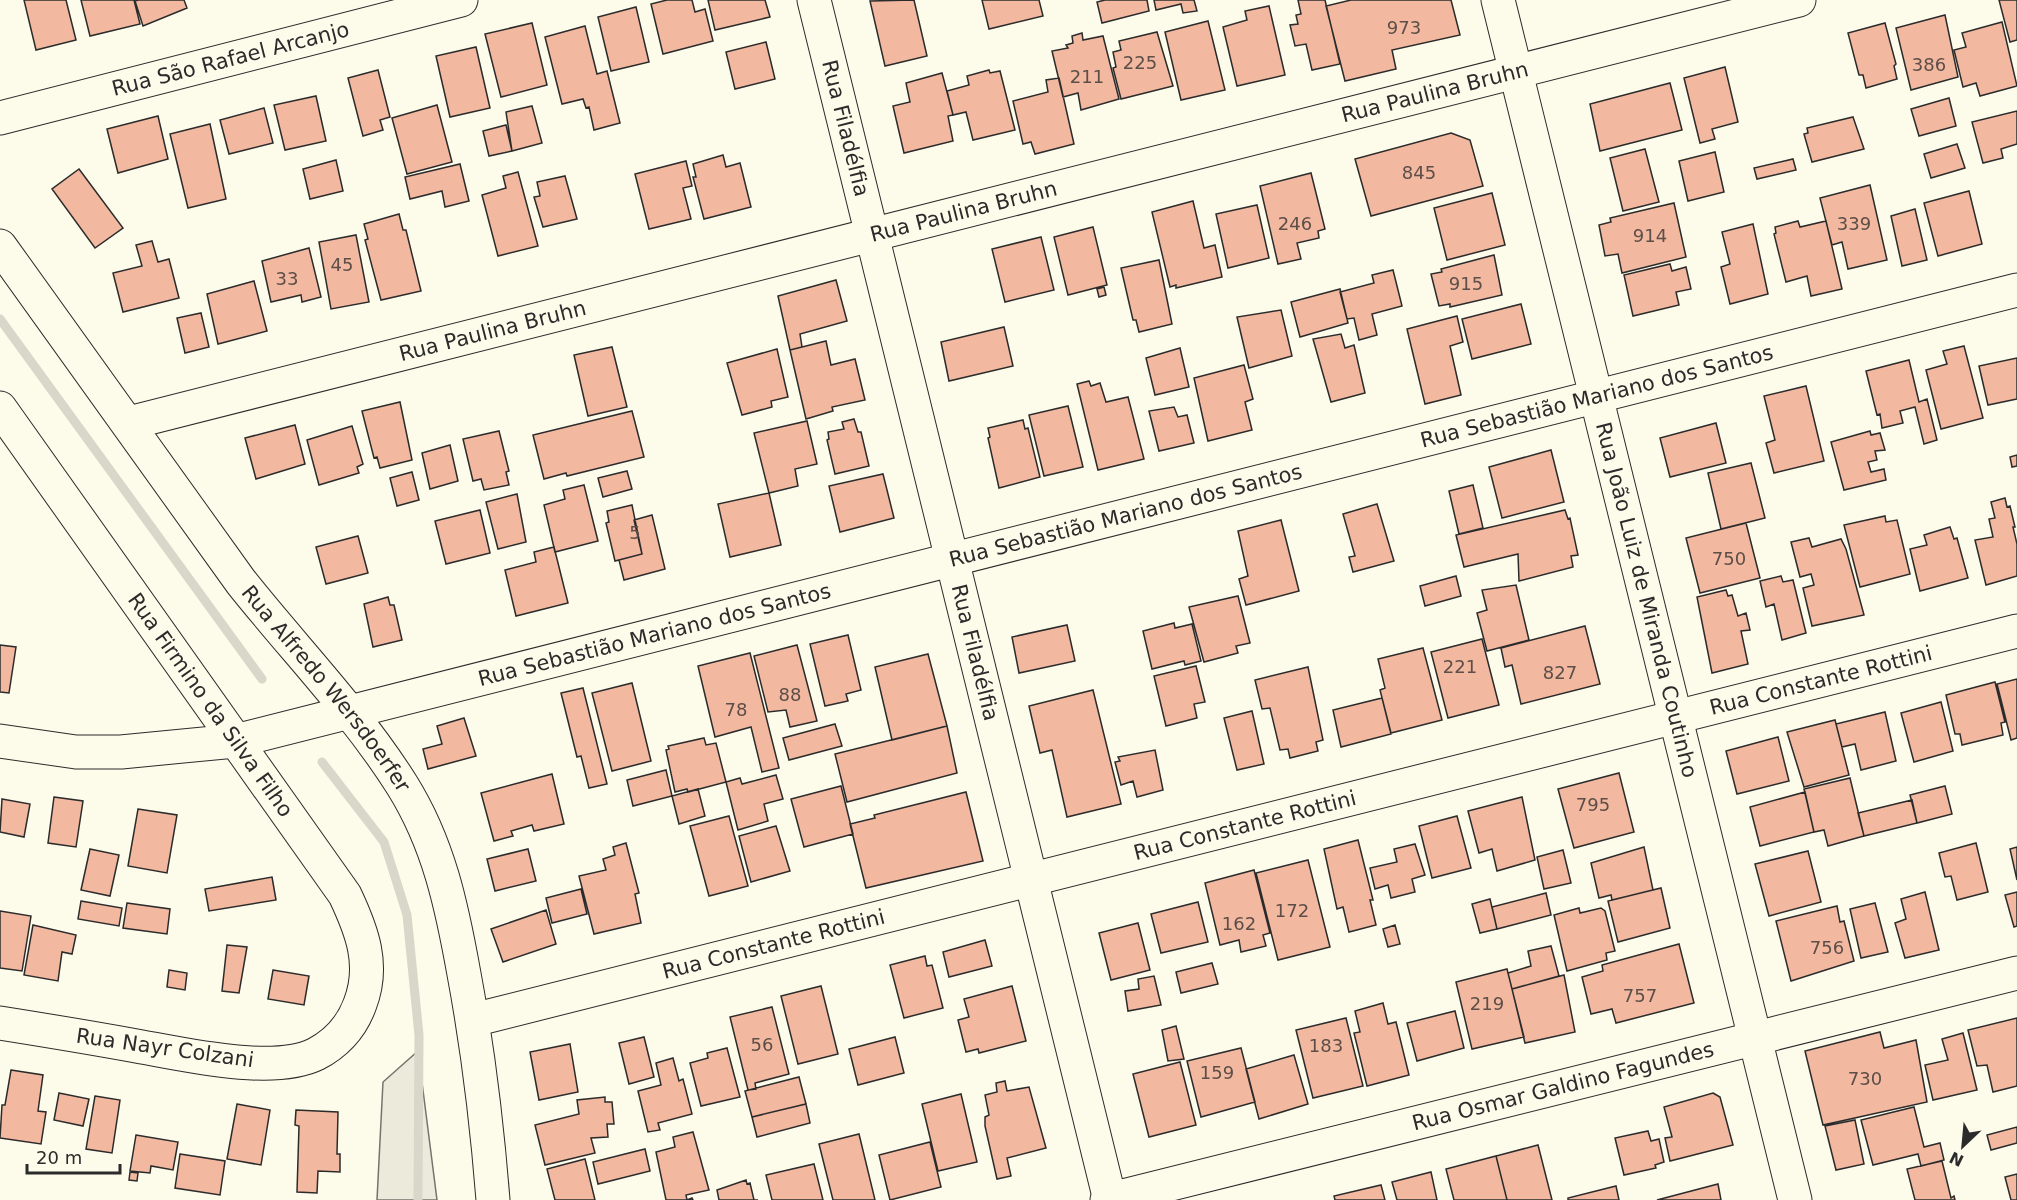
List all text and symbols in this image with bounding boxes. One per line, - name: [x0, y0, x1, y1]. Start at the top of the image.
- street label: Rua São Rafael Arcanjo: [109, 17, 352, 101]
- house number: 973: [1387, 17, 1421, 38]
- house number: 225: [1123, 52, 1157, 73]
- house number: 386: [1912, 54, 1946, 75]
- street label: Rua Filadélfia: [817, 57, 874, 199]
- street label: Rua Paulina Bruhn: [1339, 57, 1531, 127]
- house number: 211: [1070, 66, 1104, 87]
- house number: 845: [1402, 162, 1436, 183]
- street label: Rua Paulina Bruhn: [868, 176, 1060, 247]
- house number: 246: [1278, 213, 1312, 234]
- house number: 339: [1837, 213, 1871, 234]
- house number: 914: [1633, 225, 1667, 246]
- house number: 45: [331, 254, 353, 275]
- house number: 33: [276, 268, 298, 289]
- house number: 915: [1449, 273, 1483, 294]
- street label: Rua Paulina Bruhn: [397, 296, 589, 366]
- street label: Rua Sebastião Mariano dos Santos: [1418, 340, 1776, 453]
- street label: Rua João Luiz de Miranda Coutinho: [1591, 420, 1702, 780]
- street label: Rua Sebastião Mariano dos Santos: [947, 459, 1305, 572]
- house number: 5: [629, 522, 641, 543]
- house number: 750: [1712, 548, 1746, 569]
- street label: Rua Sebastião Mariano dos Santos: [476, 579, 833, 691]
- street label: Rua Alfredo Wersdoerfer: [237, 581, 415, 796]
- street label: Rua Filadélfia: [947, 582, 1003, 723]
- street label: Rua Firmino da Silva Filho: [123, 588, 298, 822]
- street label: Rua Constante Rottini: [1707, 641, 1935, 720]
- house number: 221: [1443, 656, 1477, 677]
- house number: 827: [1543, 662, 1577, 683]
- house number: 88: [779, 684, 801, 705]
- house number: 78: [725, 699, 747, 720]
- street label: Rua Constante Rottini: [1131, 786, 1359, 865]
- house number: 795: [1576, 794, 1610, 815]
- house number: 172: [1275, 900, 1309, 921]
- street label: Rua Constante Rottini: [660, 905, 887, 984]
- house number: 162: [1222, 913, 1256, 934]
- house number: 756: [1810, 937, 1844, 958]
- house number: 757: [1623, 985, 1657, 1006]
- house number: 219: [1470, 993, 1504, 1014]
- street label: Rua Nayr Colzani: [75, 1024, 255, 1072]
- house number: 56: [751, 1034, 773, 1055]
- house number: 183: [1309, 1035, 1343, 1056]
- street label: Rua Osmar Galdino Fagundes: [1410, 1037, 1716, 1135]
- house number: 159: [1200, 1062, 1234, 1083]
- house number: 730: [1848, 1068, 1882, 1089]
- north arrow: [1933, 1116, 1993, 1176]
- scale bar: [27, 1137, 120, 1175]
- text: 20 m: [36, 1147, 82, 1168]
- text: N: [1946, 1148, 1967, 1171]

